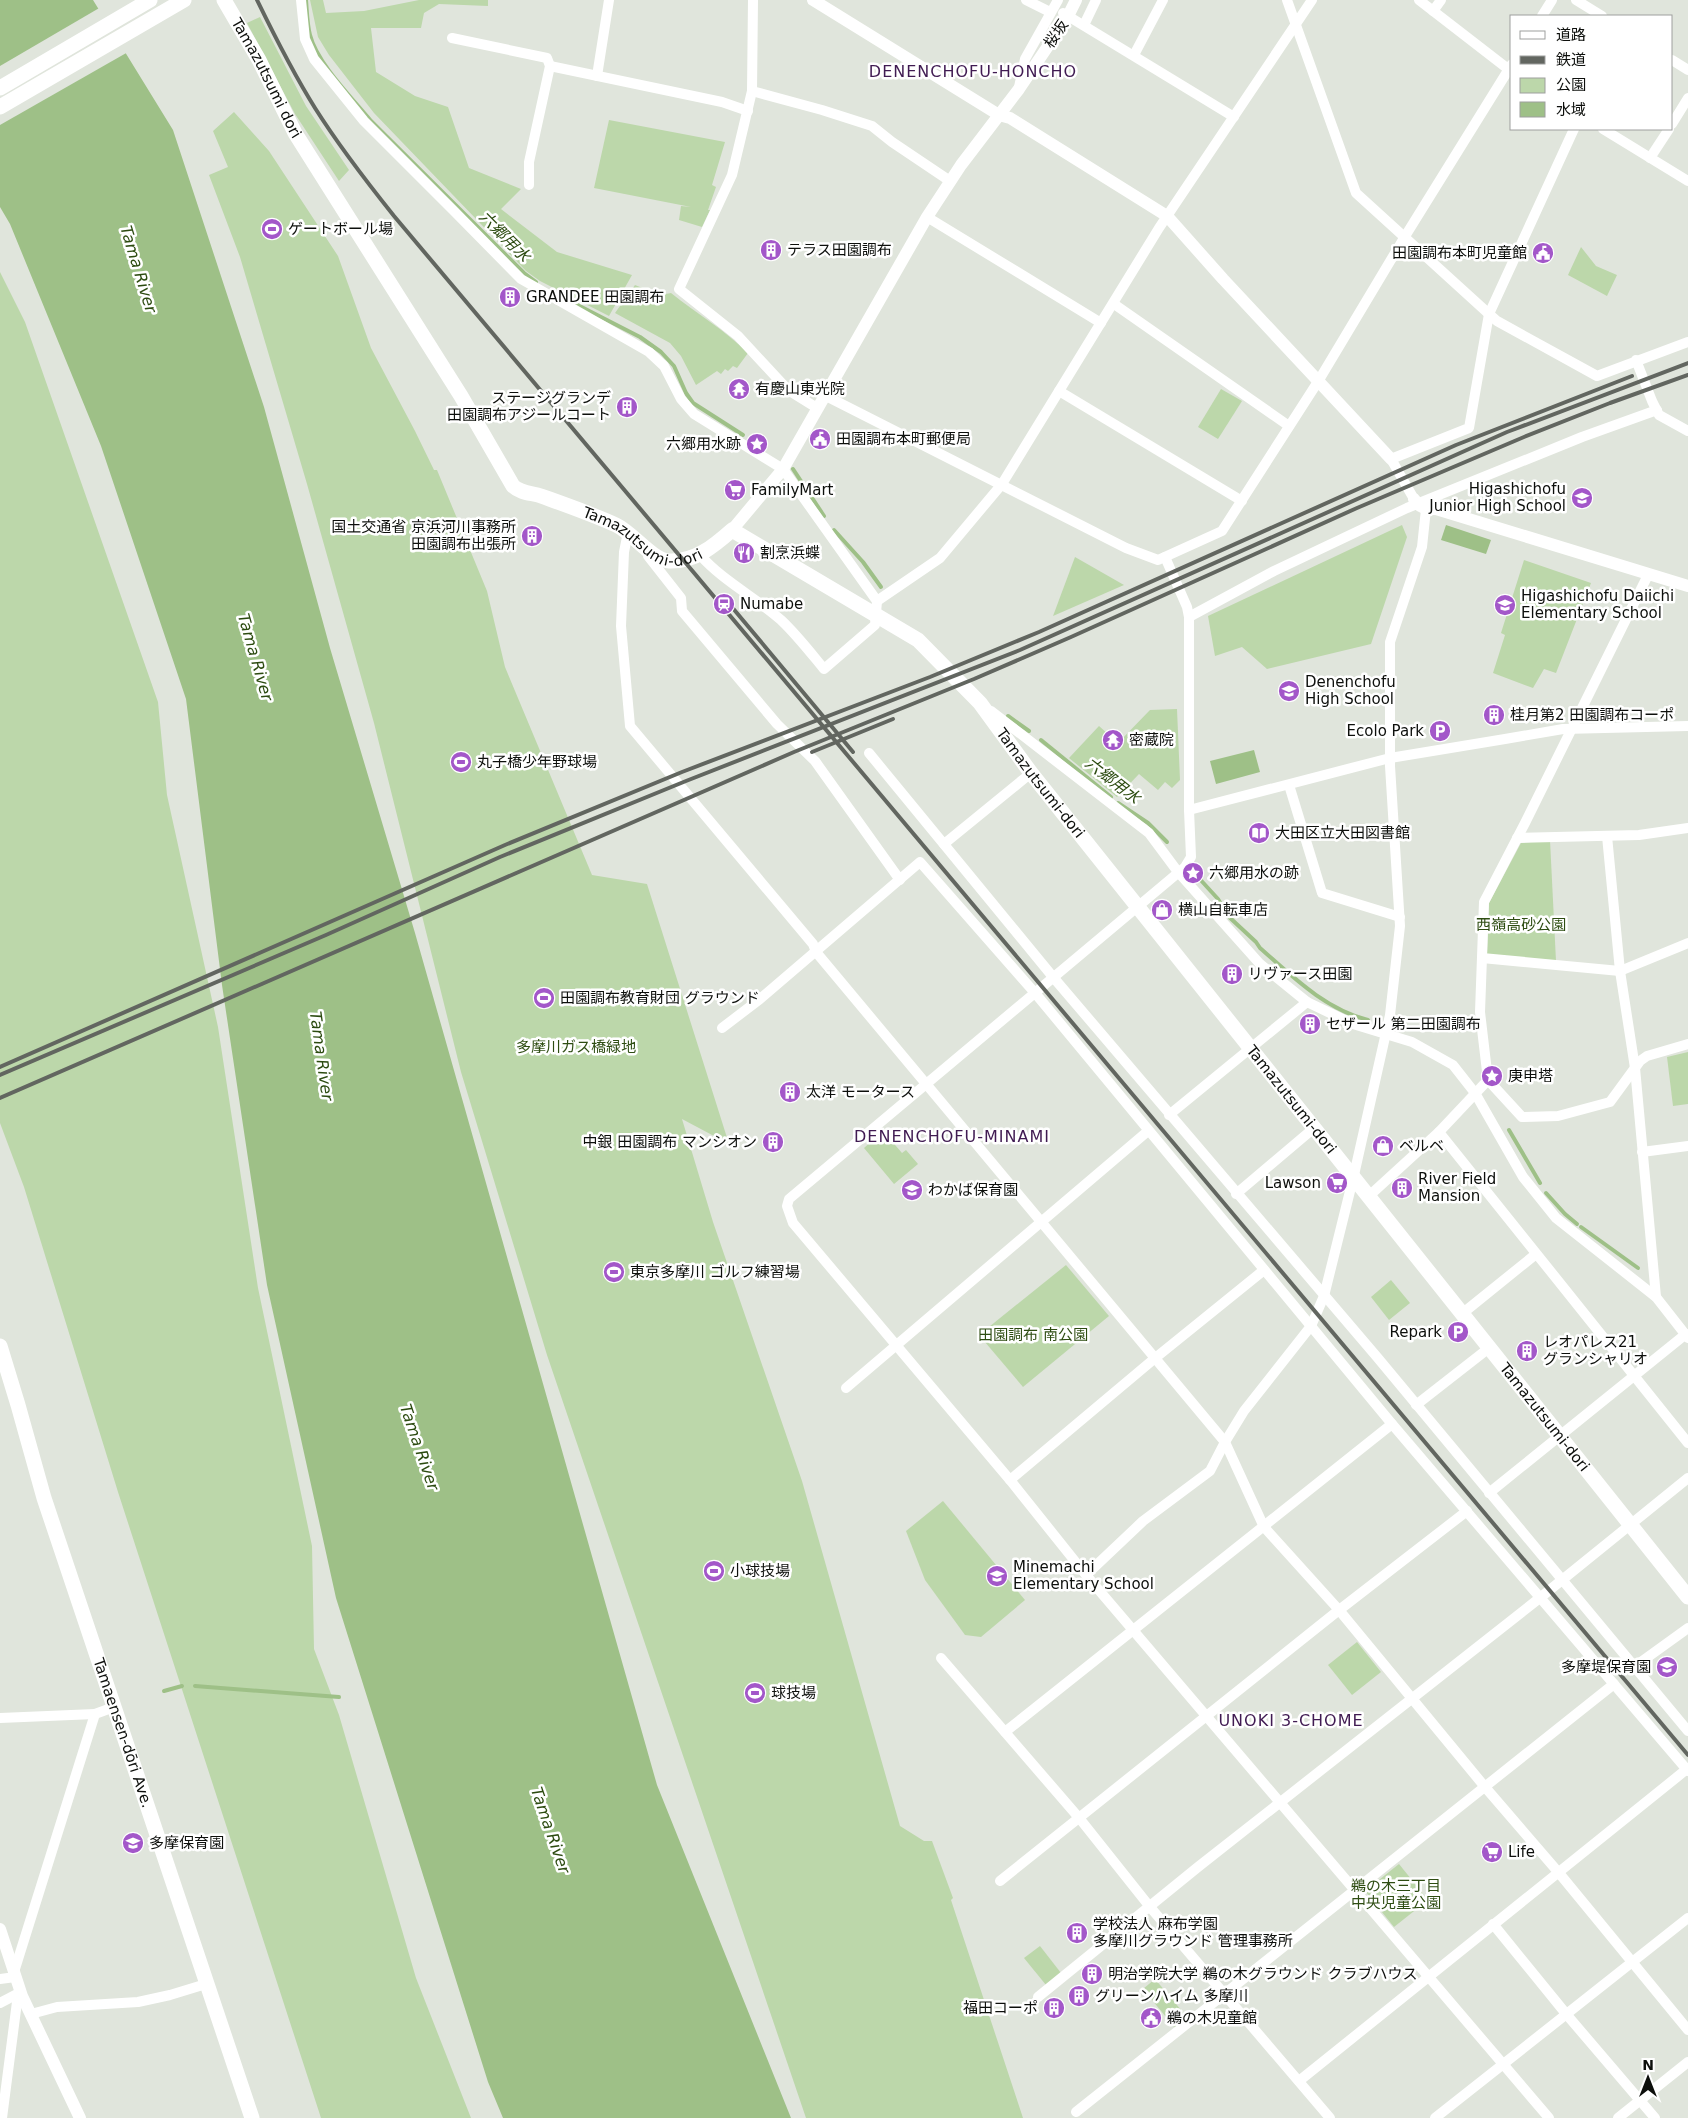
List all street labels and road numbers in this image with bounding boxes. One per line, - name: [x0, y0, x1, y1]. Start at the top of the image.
- street label: Tamazutsumi dori: [227, 14, 305, 142]
- street label: 桜坂: [1040, 17, 1072, 51]
- street label: Tamazutsumi-dori: [579, 503, 705, 570]
- street label: Tamazutsumi-dori: [992, 724, 1088, 842]
- street label: Tamazutsumi-dori: [1242, 1041, 1340, 1157]
- street label: Tamazutsumi-dori: [1495, 1358, 1593, 1475]
- street label: Tamaensen-dōri Ave.: [89, 1655, 156, 1810]

